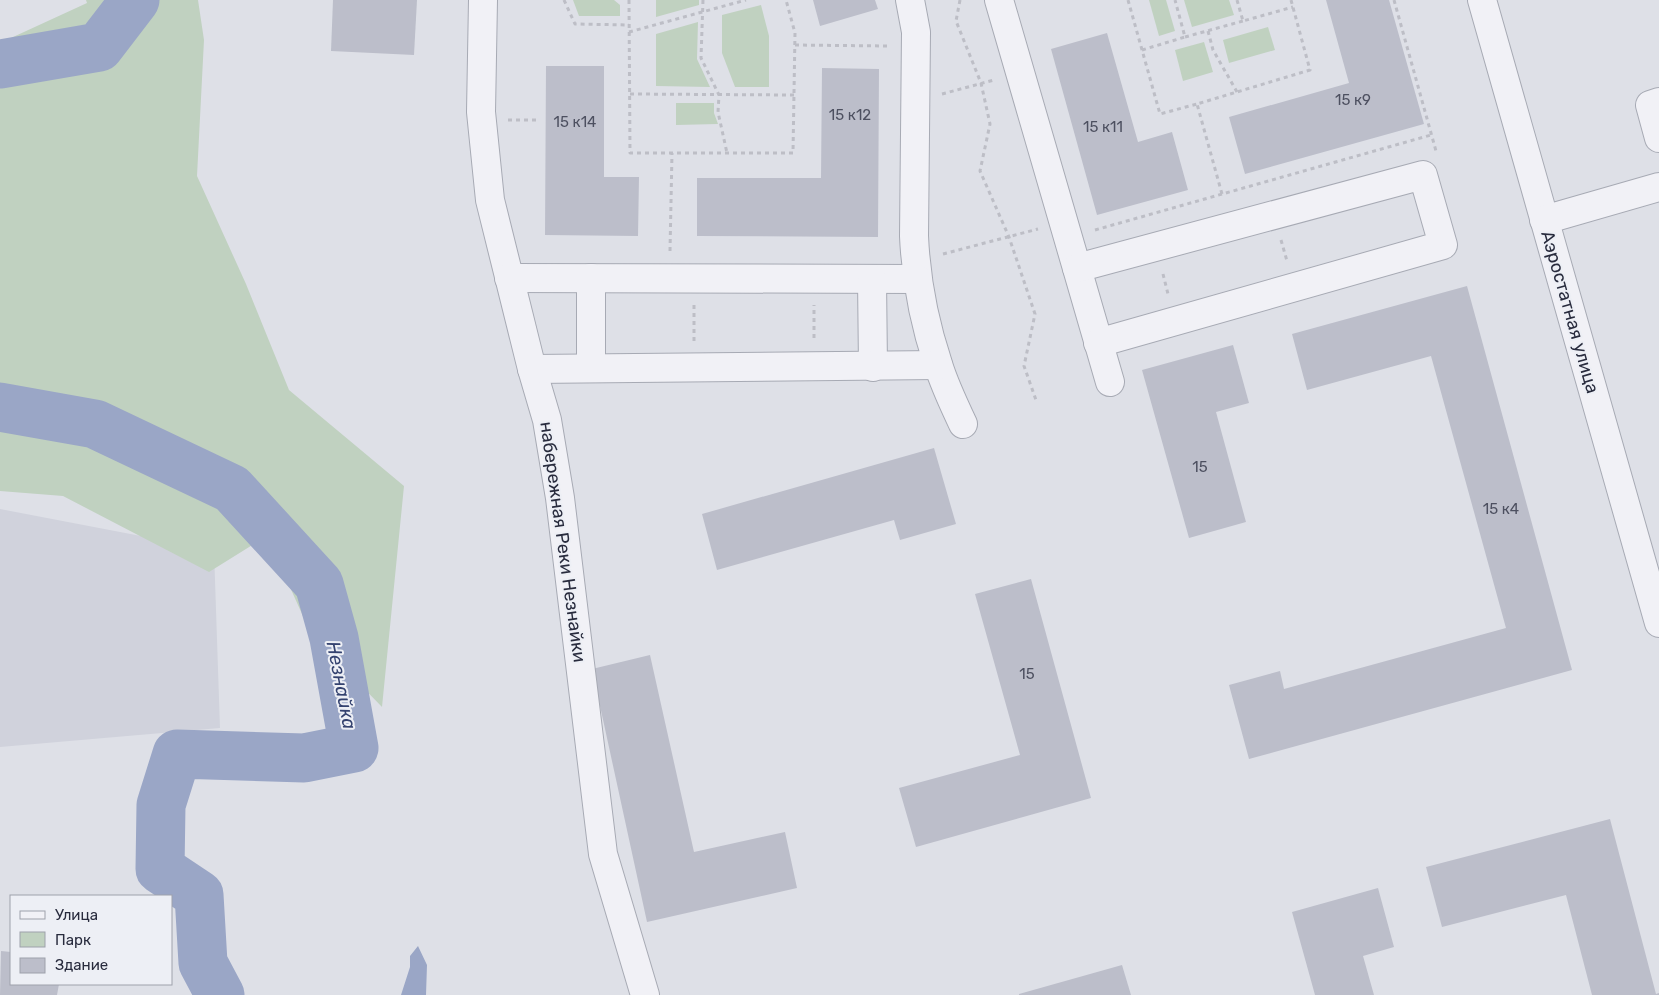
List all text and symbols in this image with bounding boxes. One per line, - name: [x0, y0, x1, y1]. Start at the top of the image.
- house number: 15 к9: [1335, 91, 1371, 109]
- house number: 15 к12: [829, 106, 871, 124]
- house number: 15 к14: [554, 113, 596, 131]
- house number: 15 к11: [1083, 118, 1123, 136]
- street label: Аэростатная улица: [1536, 228, 1604, 396]
- street label: набережная Реки Незнайки: [535, 420, 591, 664]
- house number: 15: [1192, 458, 1208, 476]
- house number: 15 к4: [1483, 500, 1519, 518]
- water label: Незнайка: [322, 639, 361, 731]
- house number: 15: [1019, 665, 1035, 683]
- legend: [10, 895, 172, 985]
- text: Улица: [55, 906, 98, 924]
- text: Парк: [55, 931, 91, 949]
- text: Здание: [55, 956, 108, 974]

